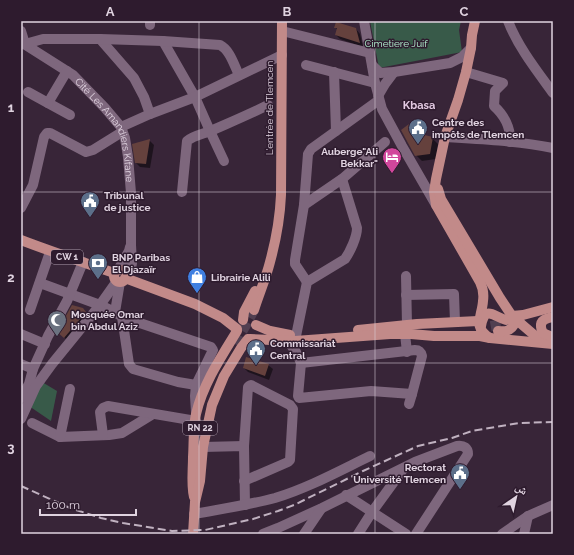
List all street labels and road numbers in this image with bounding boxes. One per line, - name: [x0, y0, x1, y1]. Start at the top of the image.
- street label: L'entrée de Tlemcen: [264, 61, 275, 155]
- street label: Cité Les Amandiers Kifane: [73, 76, 135, 183]
- road number: CW 1: [51, 250, 83, 264]
- road number: RN 22: [183, 421, 217, 435]

